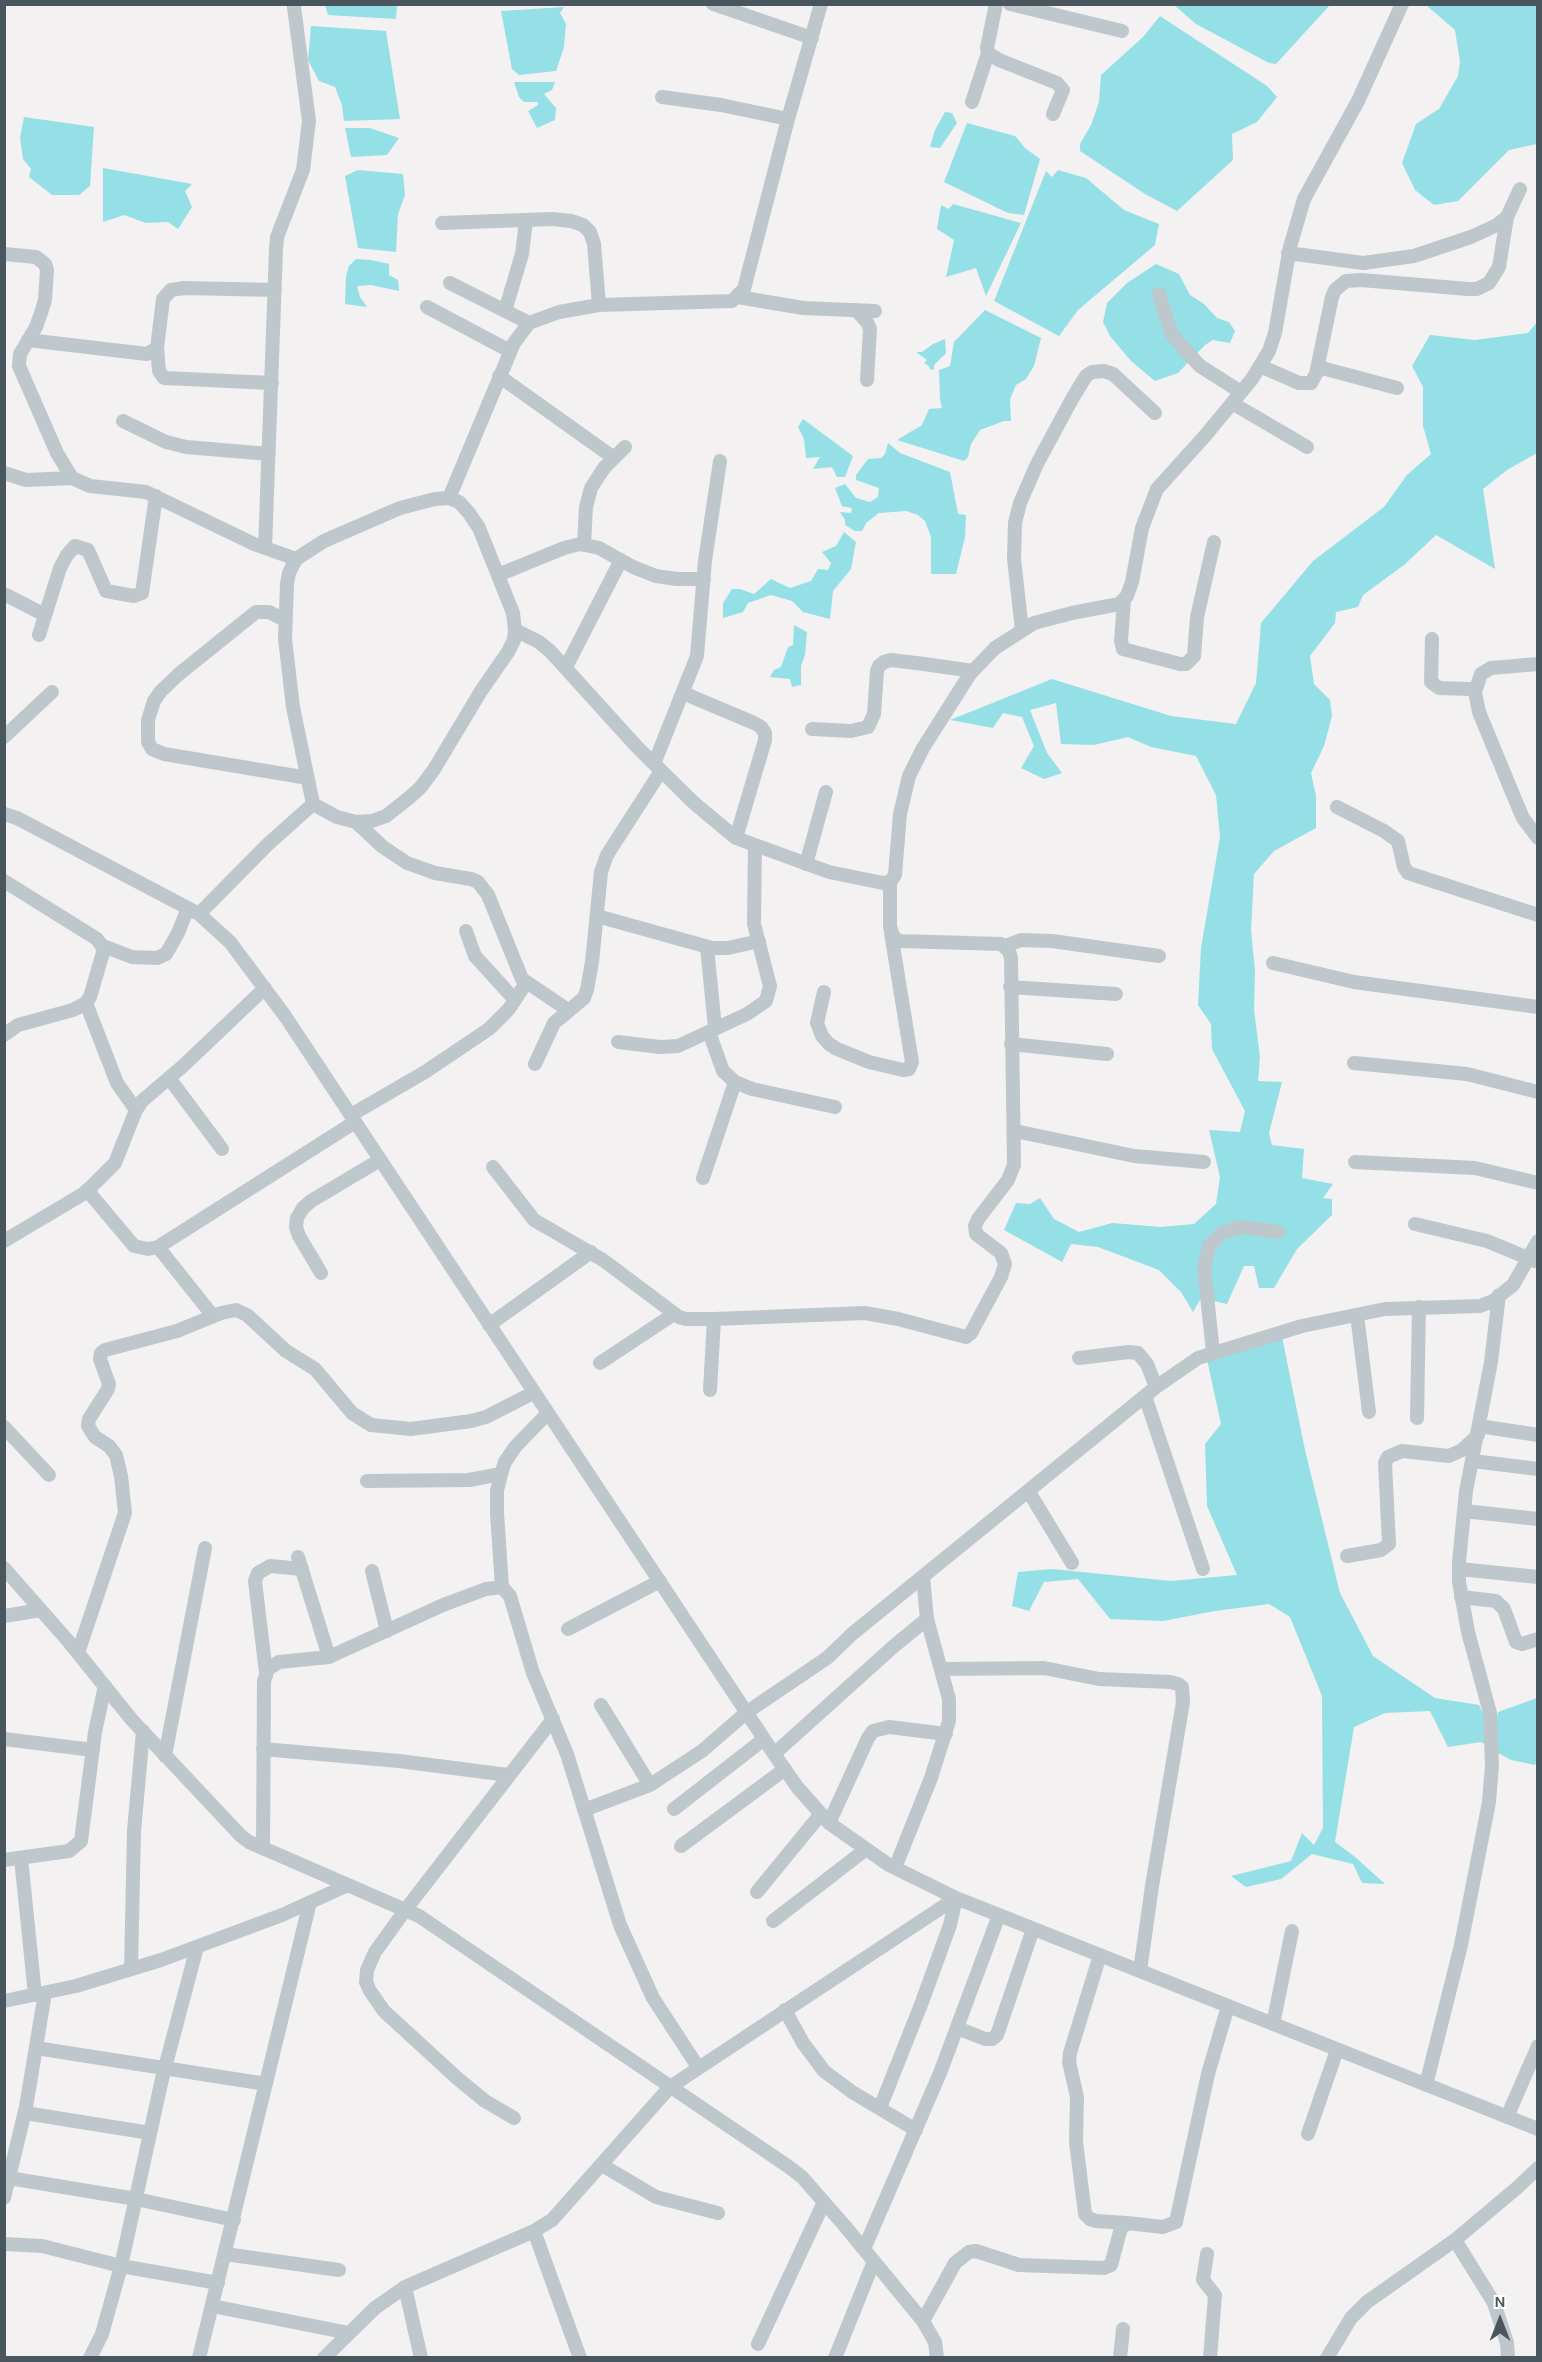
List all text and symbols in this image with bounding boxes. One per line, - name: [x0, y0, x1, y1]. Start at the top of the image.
- north arrow: [1470, 2290, 1530, 2350]
- text: N: [1494, 2292, 1506, 2311]

